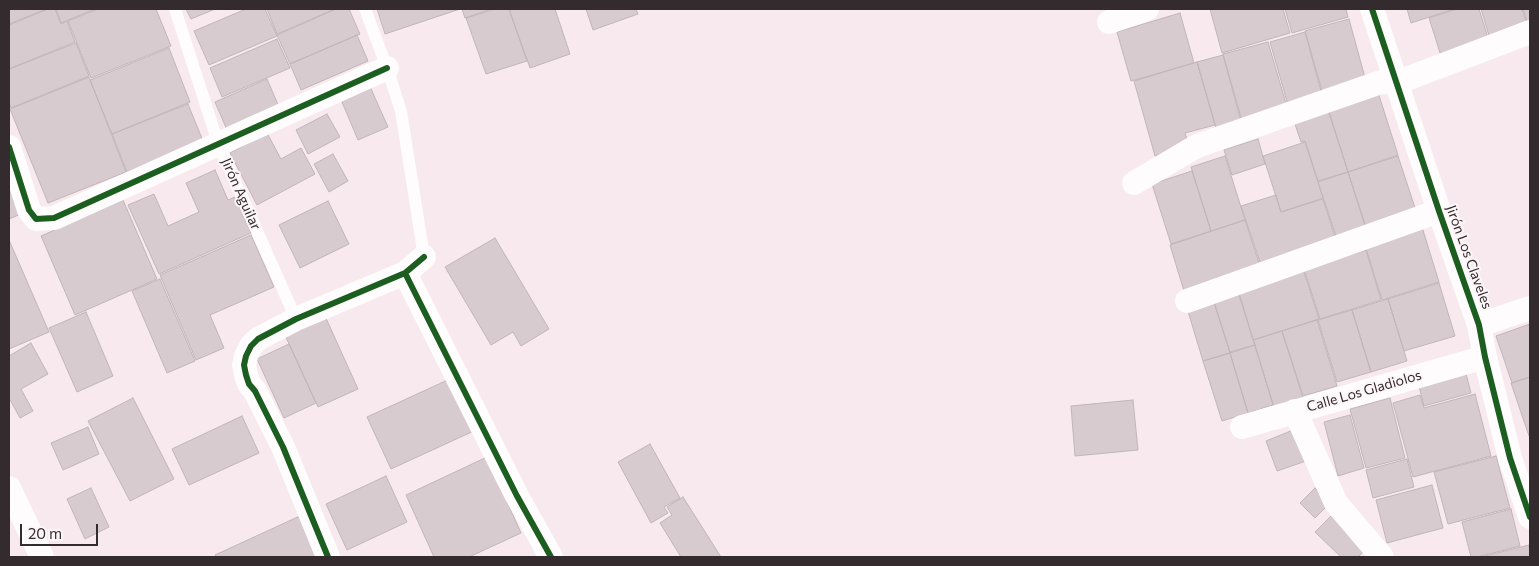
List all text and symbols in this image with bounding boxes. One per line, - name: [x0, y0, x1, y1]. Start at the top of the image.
- street label: Jirón Aguilar: [218, 155, 264, 233]
- street label: Jirón Los Claveles: [1442, 203, 1496, 311]
- street label: Calle Los Gladiolos: [1305, 367, 1423, 415]
- scale bar: [22, 514, 100, 546]
- text: 20 m: [28, 524, 62, 542]

